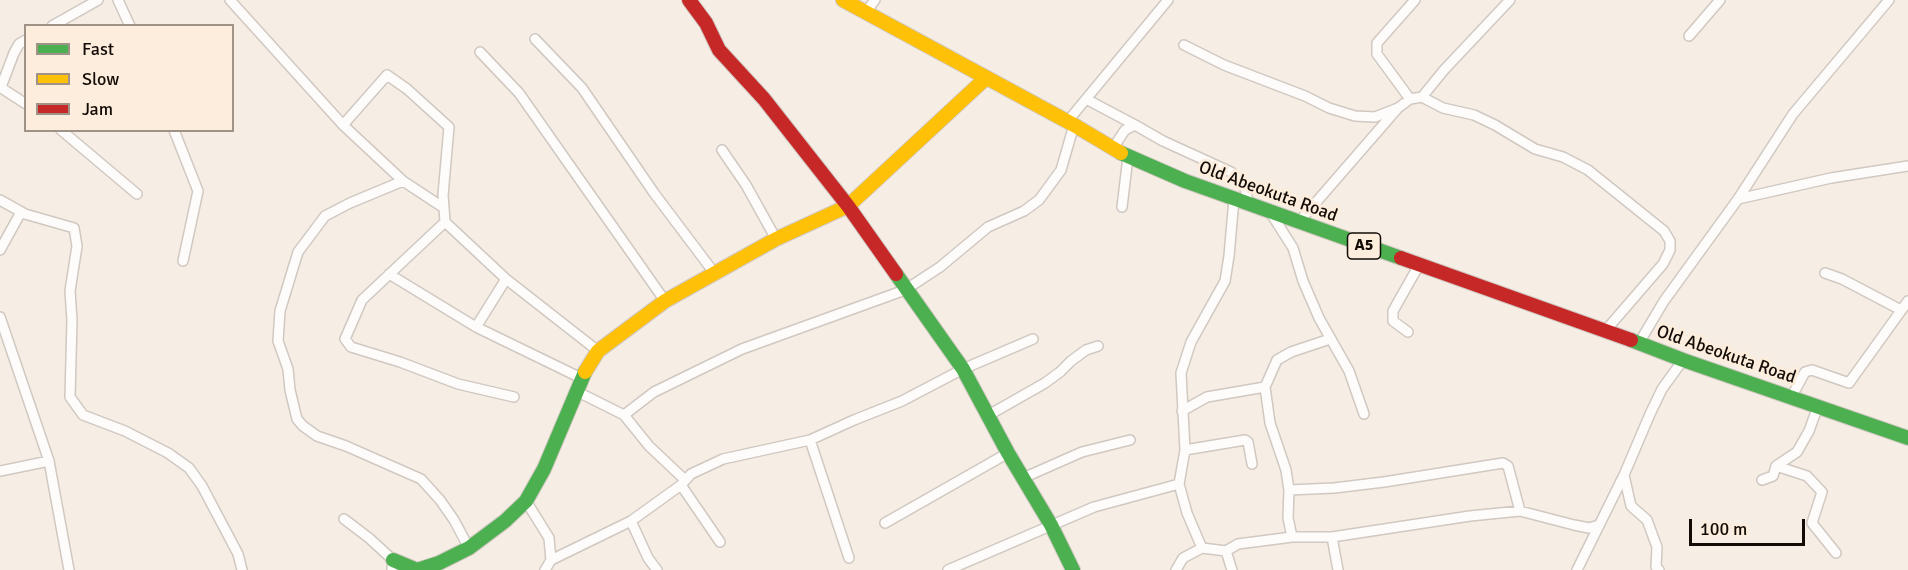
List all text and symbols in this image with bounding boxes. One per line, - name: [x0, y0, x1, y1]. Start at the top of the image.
- legend: [24, 24, 234, 132]
- text: Fast: [82, 38, 114, 60]
- text: Slow: [82, 68, 119, 90]
- text: Jam: [82, 98, 113, 120]
- street label: Old Abeokuta Road: [1196, 157, 1340, 227]
- road number: A5: [1348, 233, 1380, 259]
- street label: Old Abeokuta Road: [1654, 321, 1798, 389]
- scale bar: [1692, 507, 1808, 545]
- text: 100 m: [1700, 518, 1747, 540]

